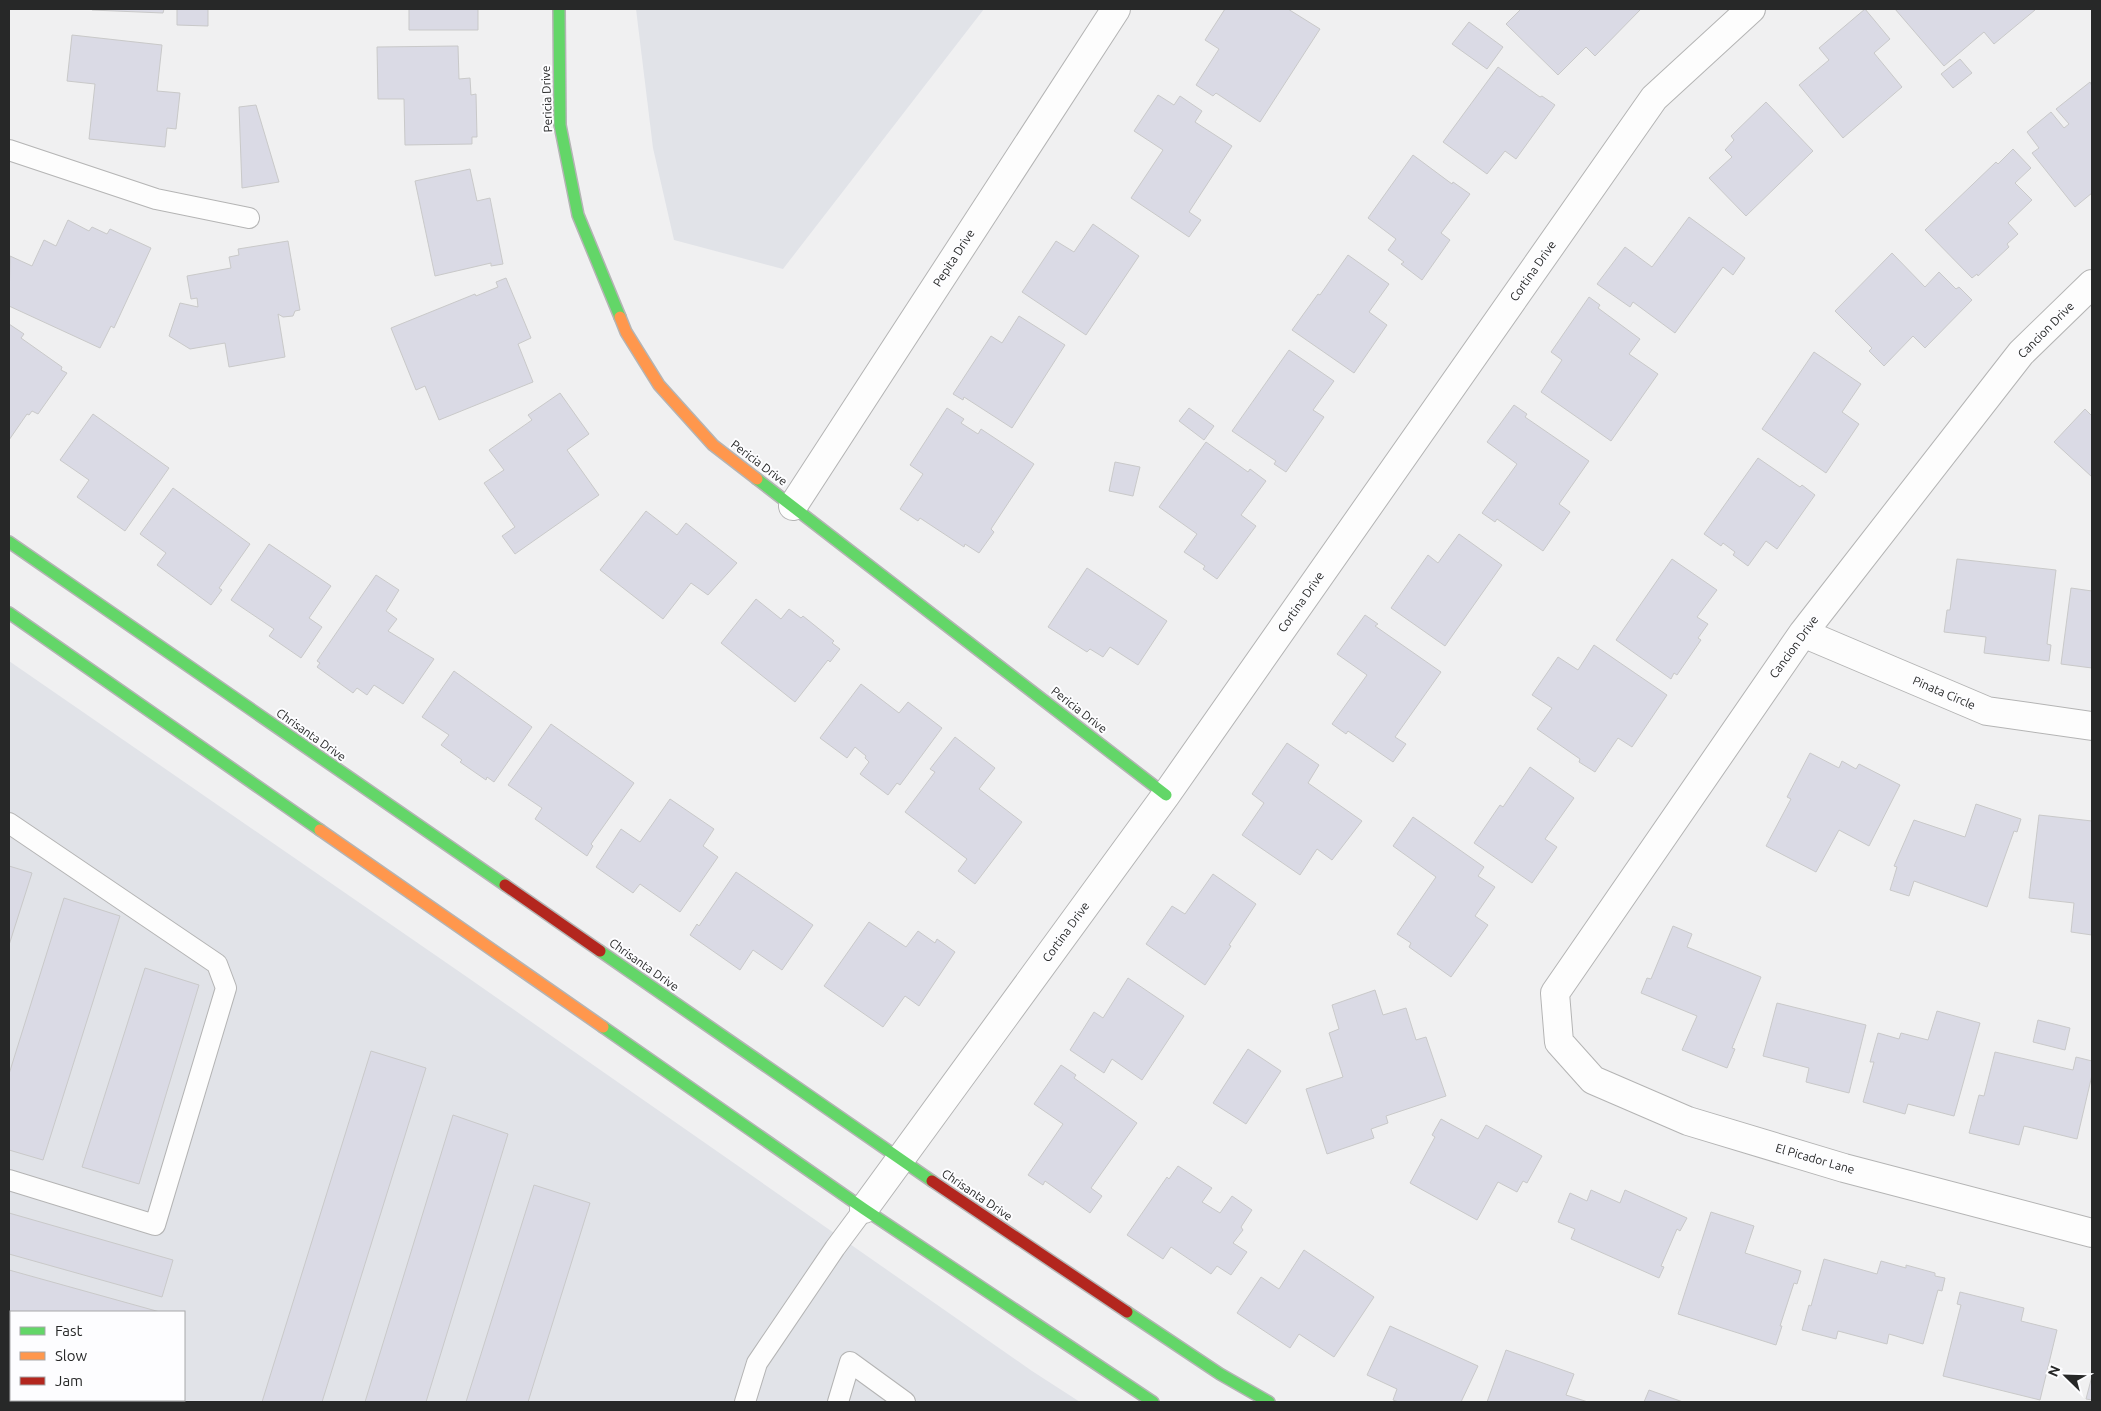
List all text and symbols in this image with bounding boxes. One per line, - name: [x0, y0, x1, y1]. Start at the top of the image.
- street label: Pericia Drive: [539, 65, 554, 133]
- street label: Pepita Drive: [930, 227, 977, 289]
- street label: Cortina Drive: [1507, 238, 1558, 303]
- street label: Cancion Drive: [2015, 299, 2076, 360]
- street label: Pericia Drive: [729, 437, 790, 488]
- street label: Cortina Drive: [1275, 569, 1326, 634]
- street label: Cancion Drive: [1767, 613, 1821, 680]
- street label: Pinata Circle: [1911, 673, 1978, 712]
- street label: Pericia Drive: [1049, 684, 1110, 735]
- street label: Chrisanta Drive: [274, 706, 349, 763]
- street label: Cortina Drive: [1040, 899, 1092, 964]
- street label: Chrisanta Drive: [607, 936, 682, 993]
- street label: El Picador Lane: [1774, 1141, 1856, 1176]
- street label: Chrisanta Drive: [940, 1166, 1015, 1223]
- legend: [10, 1311, 185, 1401]
- text: Fast: [55, 1322, 83, 1339]
- text: Slow: [55, 1347, 88, 1364]
- north arrow: [2041, 1351, 2091, 1401]
- text: N: [2045, 1363, 2063, 1379]
- text: Jam: [55, 1372, 83, 1389]

